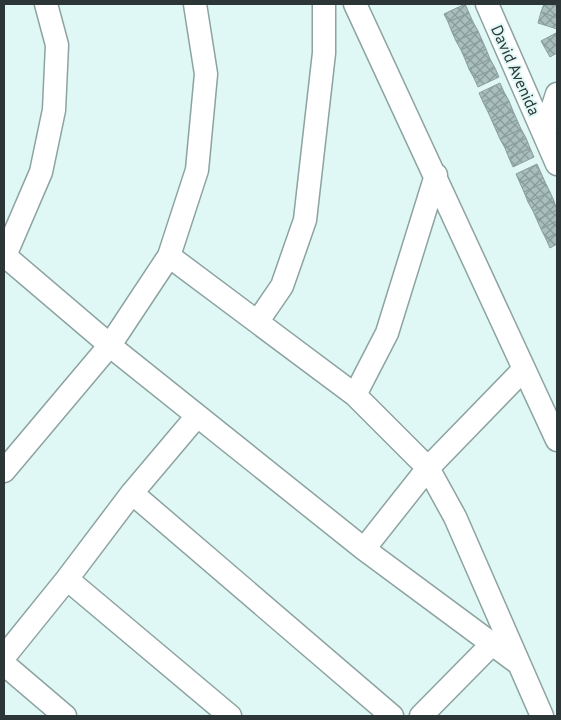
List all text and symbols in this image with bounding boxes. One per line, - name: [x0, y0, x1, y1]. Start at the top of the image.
- street label: David Avenida: [487, 22, 545, 118]

